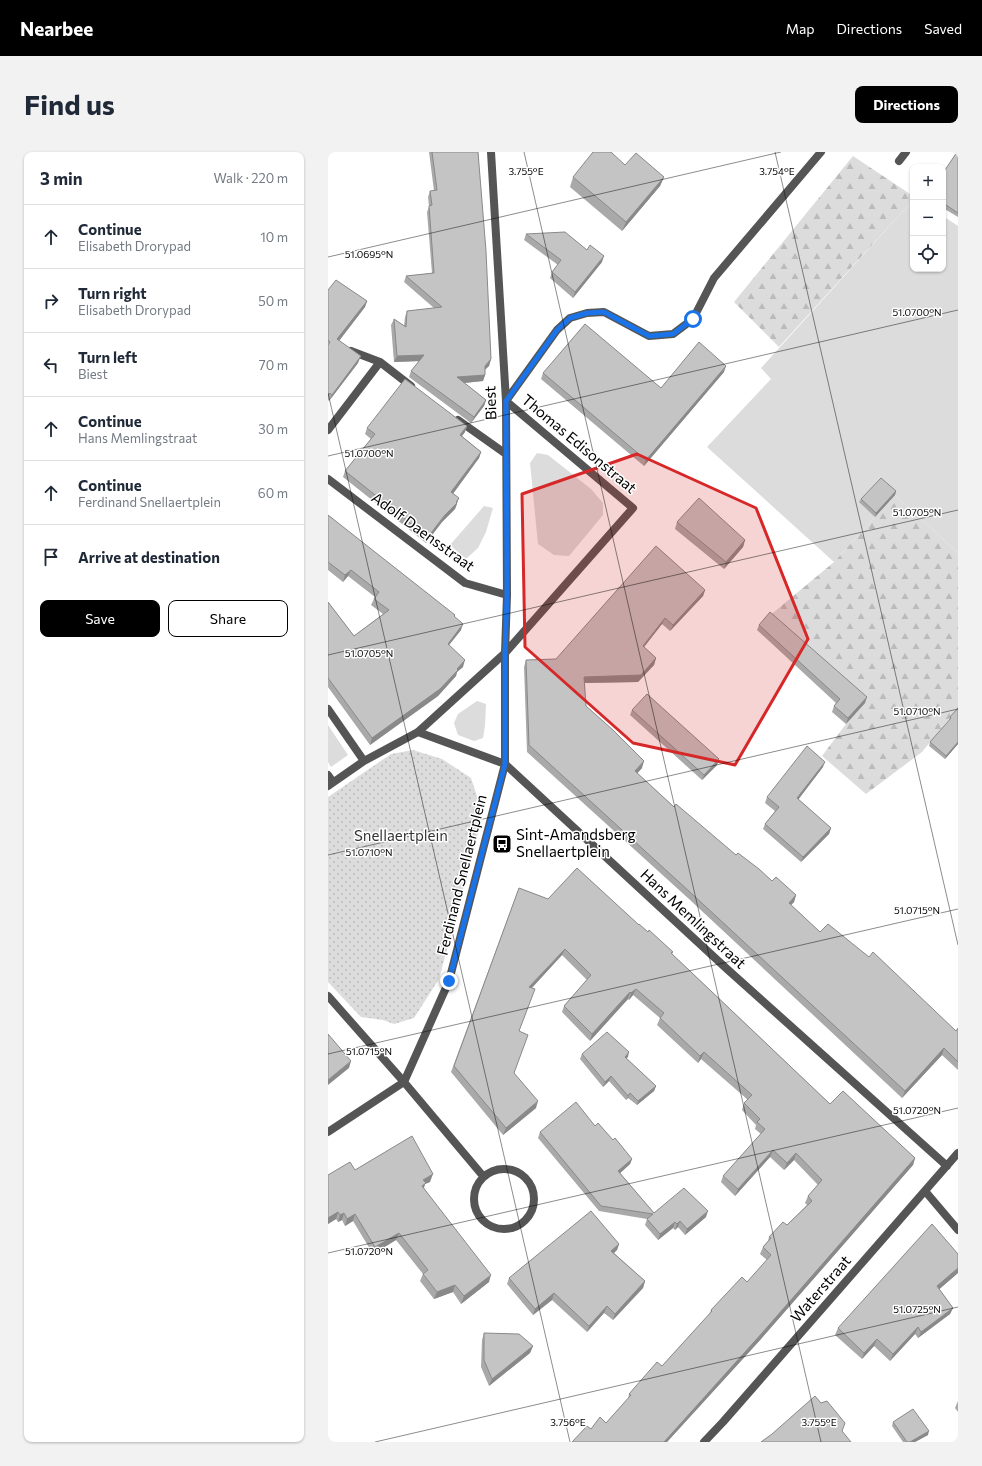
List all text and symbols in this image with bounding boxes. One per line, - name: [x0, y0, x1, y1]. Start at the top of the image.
- text: Nearbee: [20, 17, 93, 40]
- text: Map: [786, 20, 815, 37]
- text: Directions: [837, 20, 902, 37]
- text: Saved: [924, 20, 962, 37]
- button: Directions: [855, 86, 958, 123]
- text: Find us: [24, 87, 115, 121]
- map controls: [910, 164, 946, 272]
- button: +: [910, 164, 946, 200]
- text: 3.755°E: [508, 165, 544, 177]
- text: 3.754°E: [759, 165, 795, 177]
- text: 3 min: [40, 168, 83, 189]
- text: Walk · 220 m: [214, 170, 288, 186]
- button: −: [910, 200, 946, 236]
- text: Continue: [78, 220, 142, 238]
- icon: ahead: [40, 226, 62, 248]
- text: 10 m: [260, 229, 288, 245]
- button: locate: [910, 236, 946, 272]
- text: Elisabeth Drorypad: [78, 238, 191, 254]
- text: 51.0695°N: [345, 248, 393, 260]
- text: Turn right: [78, 284, 147, 302]
- icon: right: [40, 290, 62, 312]
- text: 50 m: [258, 293, 288, 309]
- text: Elisabeth Drorypad: [78, 302, 191, 318]
- text: 51.0700°N: [892, 306, 942, 318]
- route start: [684, 310, 702, 328]
- text: Turn left: [78, 348, 137, 366]
- icon: left: [40, 354, 62, 376]
- text: 70 m: [259, 357, 288, 373]
- text: Biest: [78, 366, 108, 382]
- street label: Biest: [480, 386, 500, 421]
- street label: Thomas Edisonstraat: [519, 390, 641, 496]
- text: Continue: [78, 412, 142, 430]
- icon: ahead: [40, 418, 62, 440]
- text: 30 m: [258, 421, 288, 437]
- text: Hans Memlingstraat: [78, 430, 197, 446]
- text: 51.0700°N: [344, 447, 394, 459]
- text: Continue: [78, 476, 142, 494]
- icon: ahead: [40, 482, 62, 504]
- text: 60 m: [258, 485, 288, 501]
- street label: Adolf Daensstraat: [369, 488, 479, 575]
- text: Ferdinand Snellaertplein: [78, 494, 221, 510]
- text: 51.0705°N: [893, 506, 941, 518]
- icon: arrive: [40, 546, 62, 568]
- text: Arrive at destination: [78, 548, 220, 566]
- button: Save: [40, 600, 160, 637]
- button: Share: [168, 600, 288, 637]
- text: 51.0705°N: [345, 647, 393, 659]
- text: 51.0710°N: [894, 705, 941, 717]
- street label: Ferdinand Snellaertplein: [432, 793, 490, 957]
- place label: Sint-Amandsberg Snellaertplein: [516, 825, 636, 860]
- park label: Snellaertplein: [354, 826, 448, 844]
- bus stop icon: Sint-Amandsberg Snellaertplein: [491, 833, 513, 855]
- text: 51.0710°N: [346, 846, 393, 858]
- street label: Hans Memlingstraat: [637, 865, 750, 972]
- text: 51.0715°N: [894, 904, 940, 916]
- route end: [440, 972, 458, 990]
- text: 51.0715°N: [346, 1045, 392, 1057]
- text: 51.0720°N: [893, 1104, 941, 1116]
- text: 51.0720°N: [345, 1245, 393, 1257]
- street label: Waterstraat: [786, 1251, 854, 1325]
- text: 51.0725°N: [893, 1303, 941, 1315]
- text: 3.756°E: [550, 1416, 586, 1428]
- text: 3.755°E: [801, 1416, 837, 1428]

